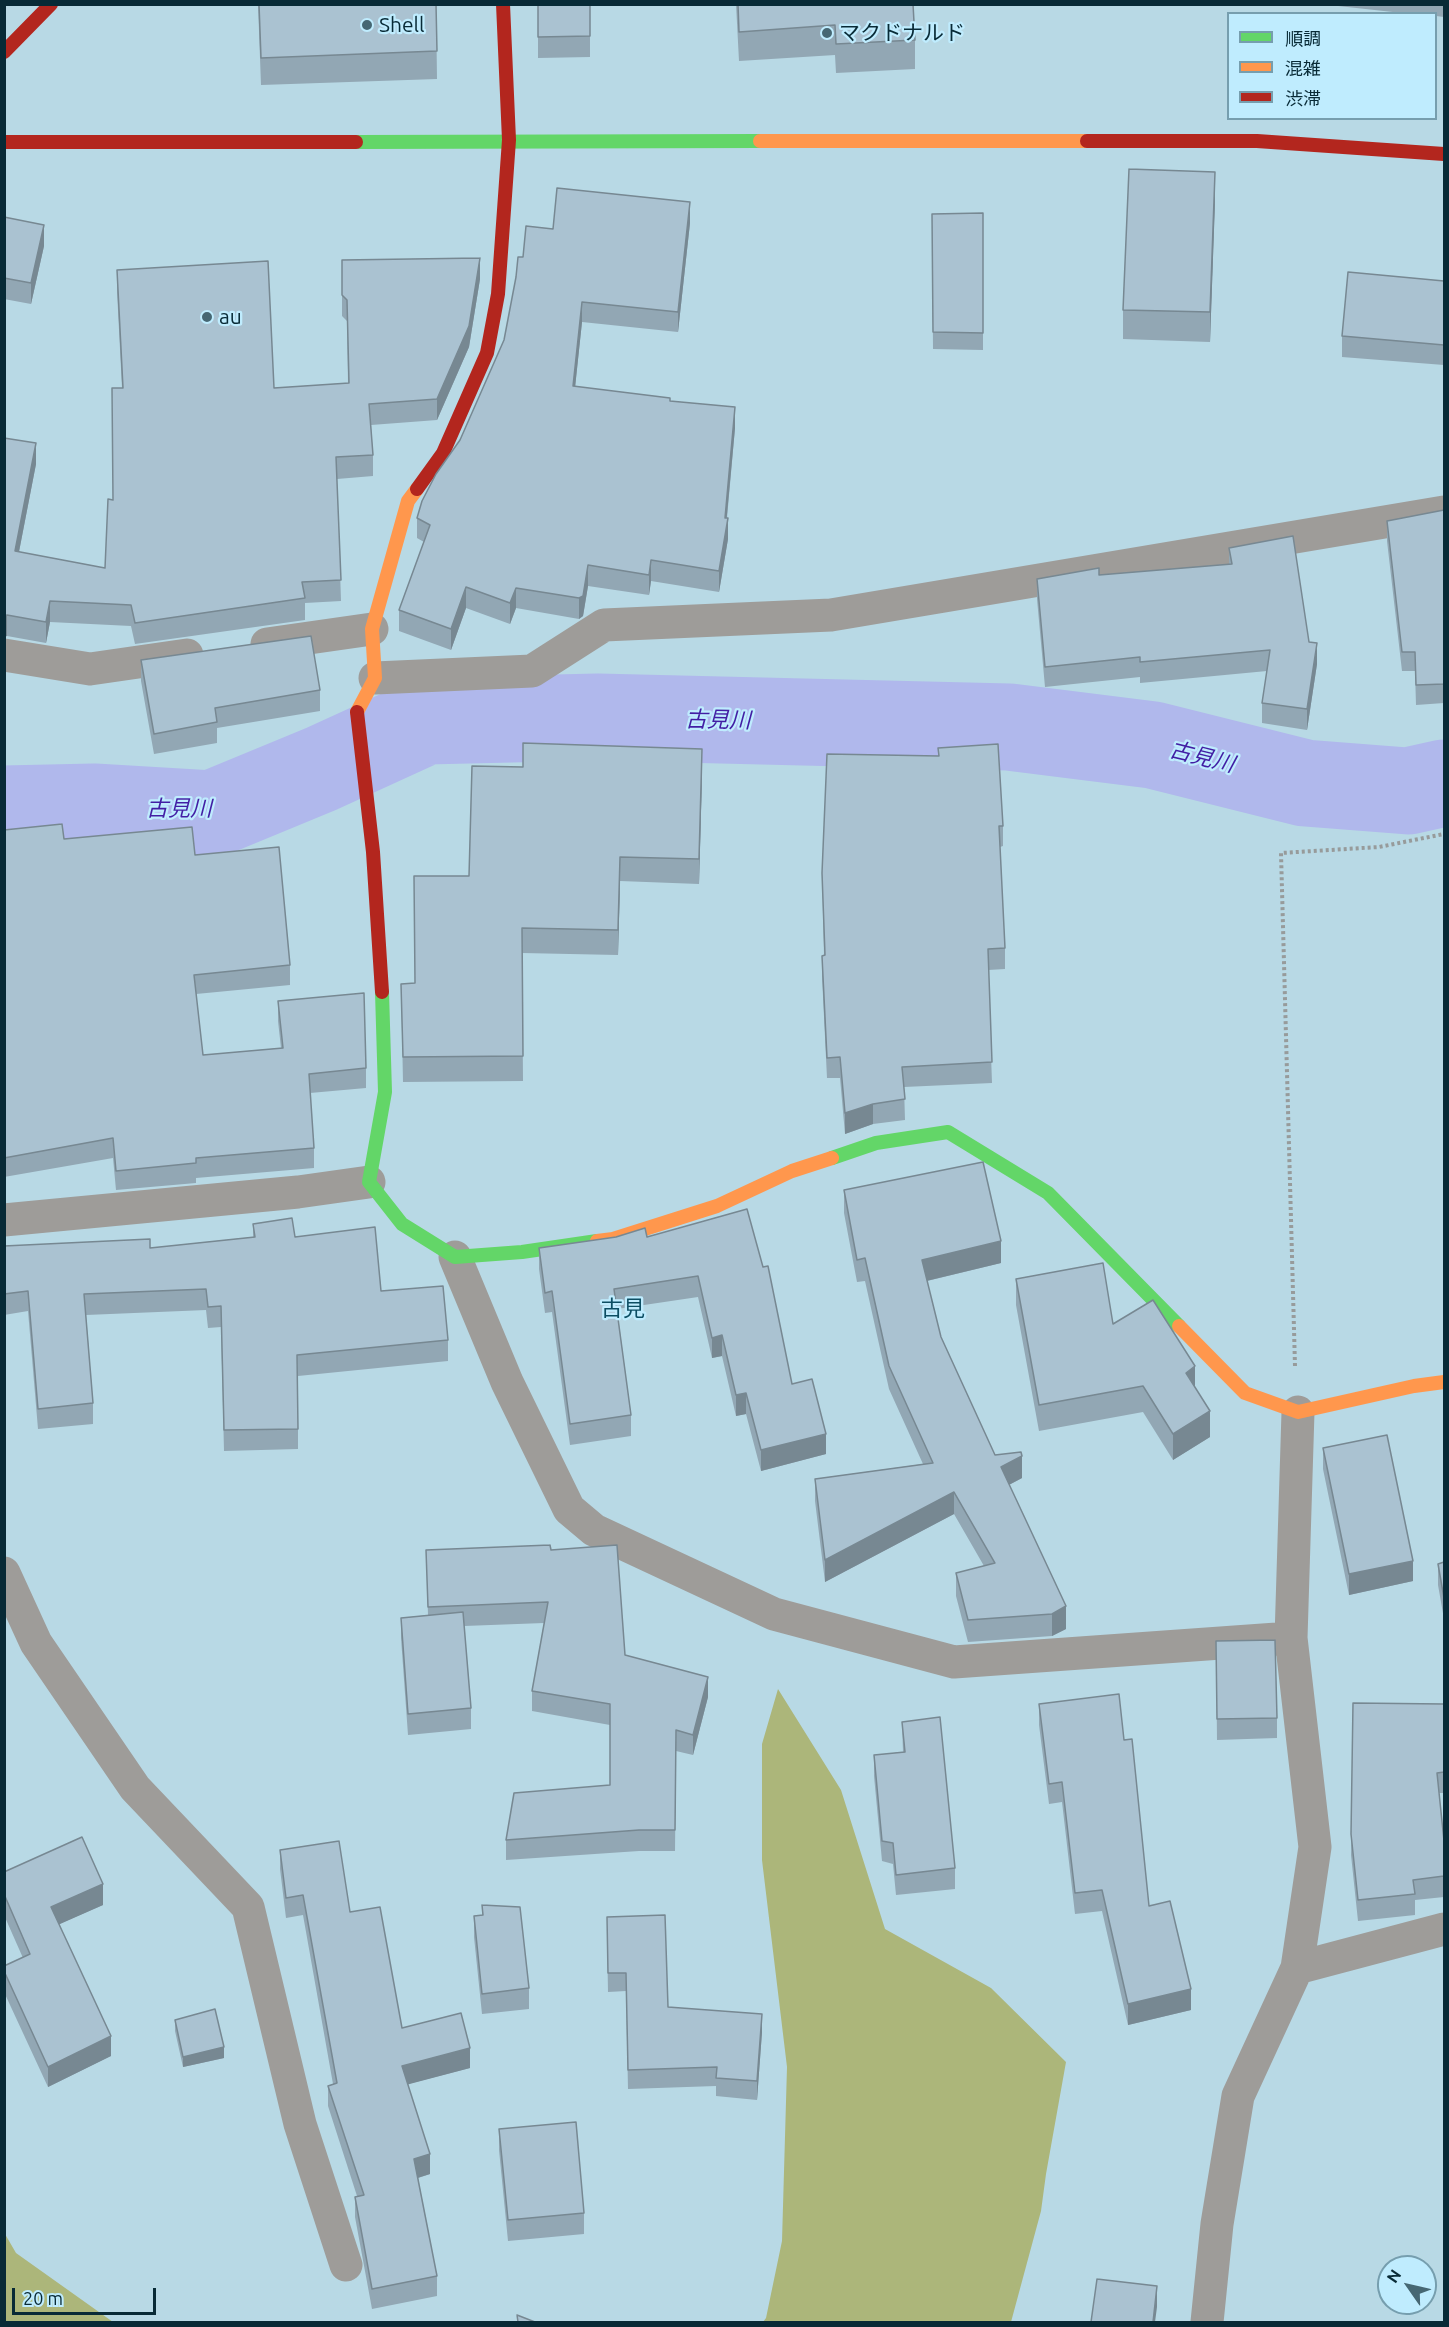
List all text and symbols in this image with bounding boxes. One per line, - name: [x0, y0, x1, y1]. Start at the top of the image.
- place label: Shell: [379, 12, 425, 38]
- legend: [1227, 12, 1437, 120]
- marker: Shell: [360, 18, 374, 32]
- place label: マクドナルド: [839, 20, 965, 46]
- marker: マクドナルド: [820, 26, 834, 40]
- text: 順調: [1285, 28, 1321, 48]
- text: 混雑: [1285, 58, 1321, 78]
- text: 渋滞: [1285, 88, 1321, 108]
- place label: au: [219, 304, 242, 330]
- marker: au: [200, 310, 214, 324]
- water label: 古見川: [685, 706, 751, 734]
- water label: 古見川: [1167, 736, 1237, 778]
- water label: 古見川: [146, 796, 212, 822]
- district label: 古見: [601, 1296, 645, 1322]
- north arrow: [1377, 2255, 1437, 2315]
- text: N: [1383, 2266, 1405, 2286]
- scale bar: [15, 2276, 159, 2314]
- text: 20 m: [23, 2288, 63, 2308]

